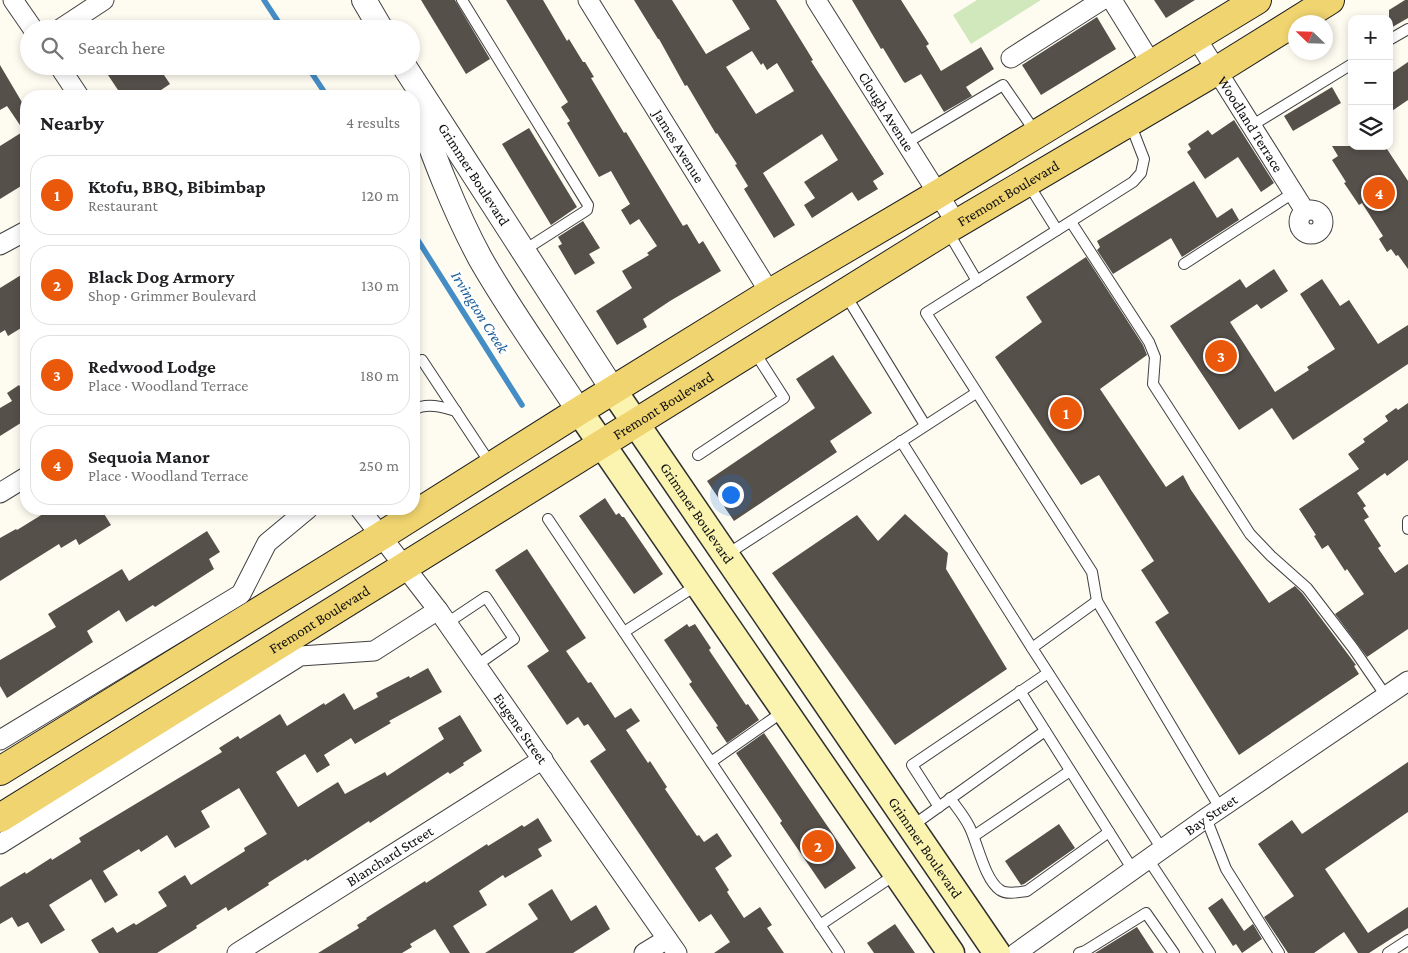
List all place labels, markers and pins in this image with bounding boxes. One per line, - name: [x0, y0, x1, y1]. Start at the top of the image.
- pin: 4: [1363, 174, 1395, 212]
- pin: 3: [1205, 337, 1237, 375]
- pin: 1: [1050, 394, 1082, 432]
- pin: 2: [802, 827, 834, 865]

